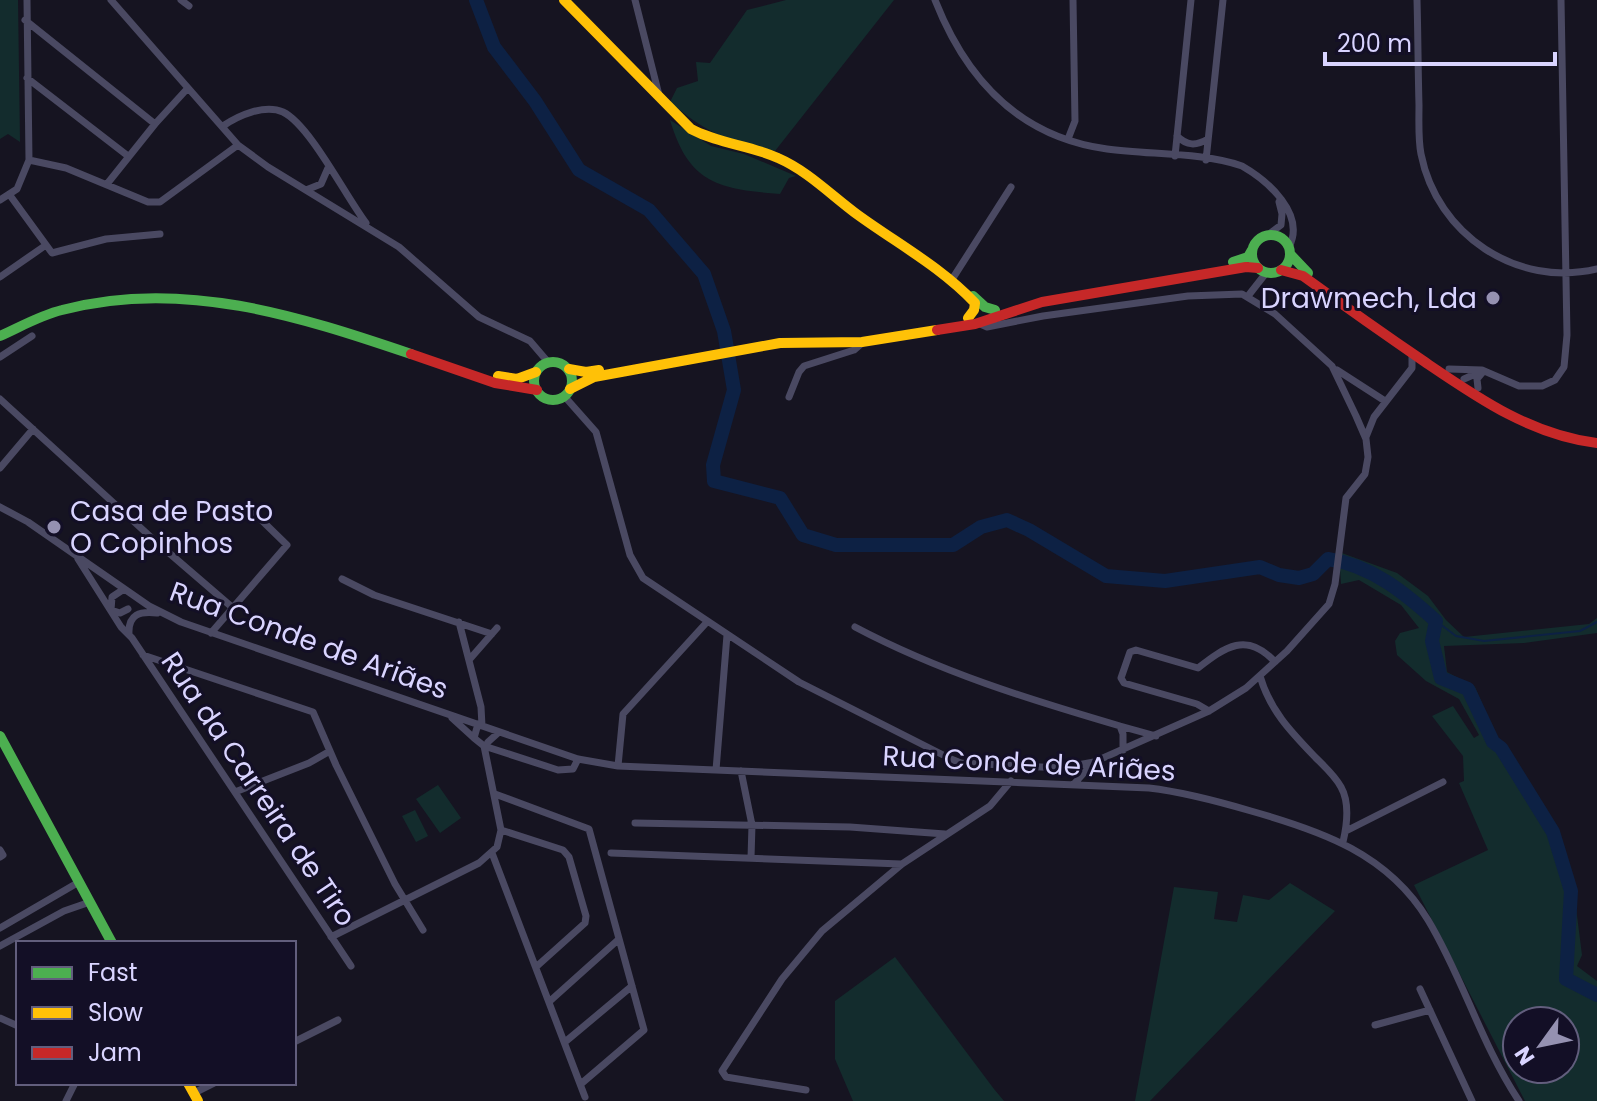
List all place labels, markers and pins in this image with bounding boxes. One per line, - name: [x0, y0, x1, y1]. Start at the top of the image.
- place label: Drawmech, Lda: [1261, 279, 1477, 318]
- marker: Drawmech, Lda: [1484, 289, 1502, 307]
- place label: Casa de Pasto O Copinhos: [70, 492, 273, 563]
- marker: Casa de Pasto O Copinhos: [45, 518, 63, 536]

